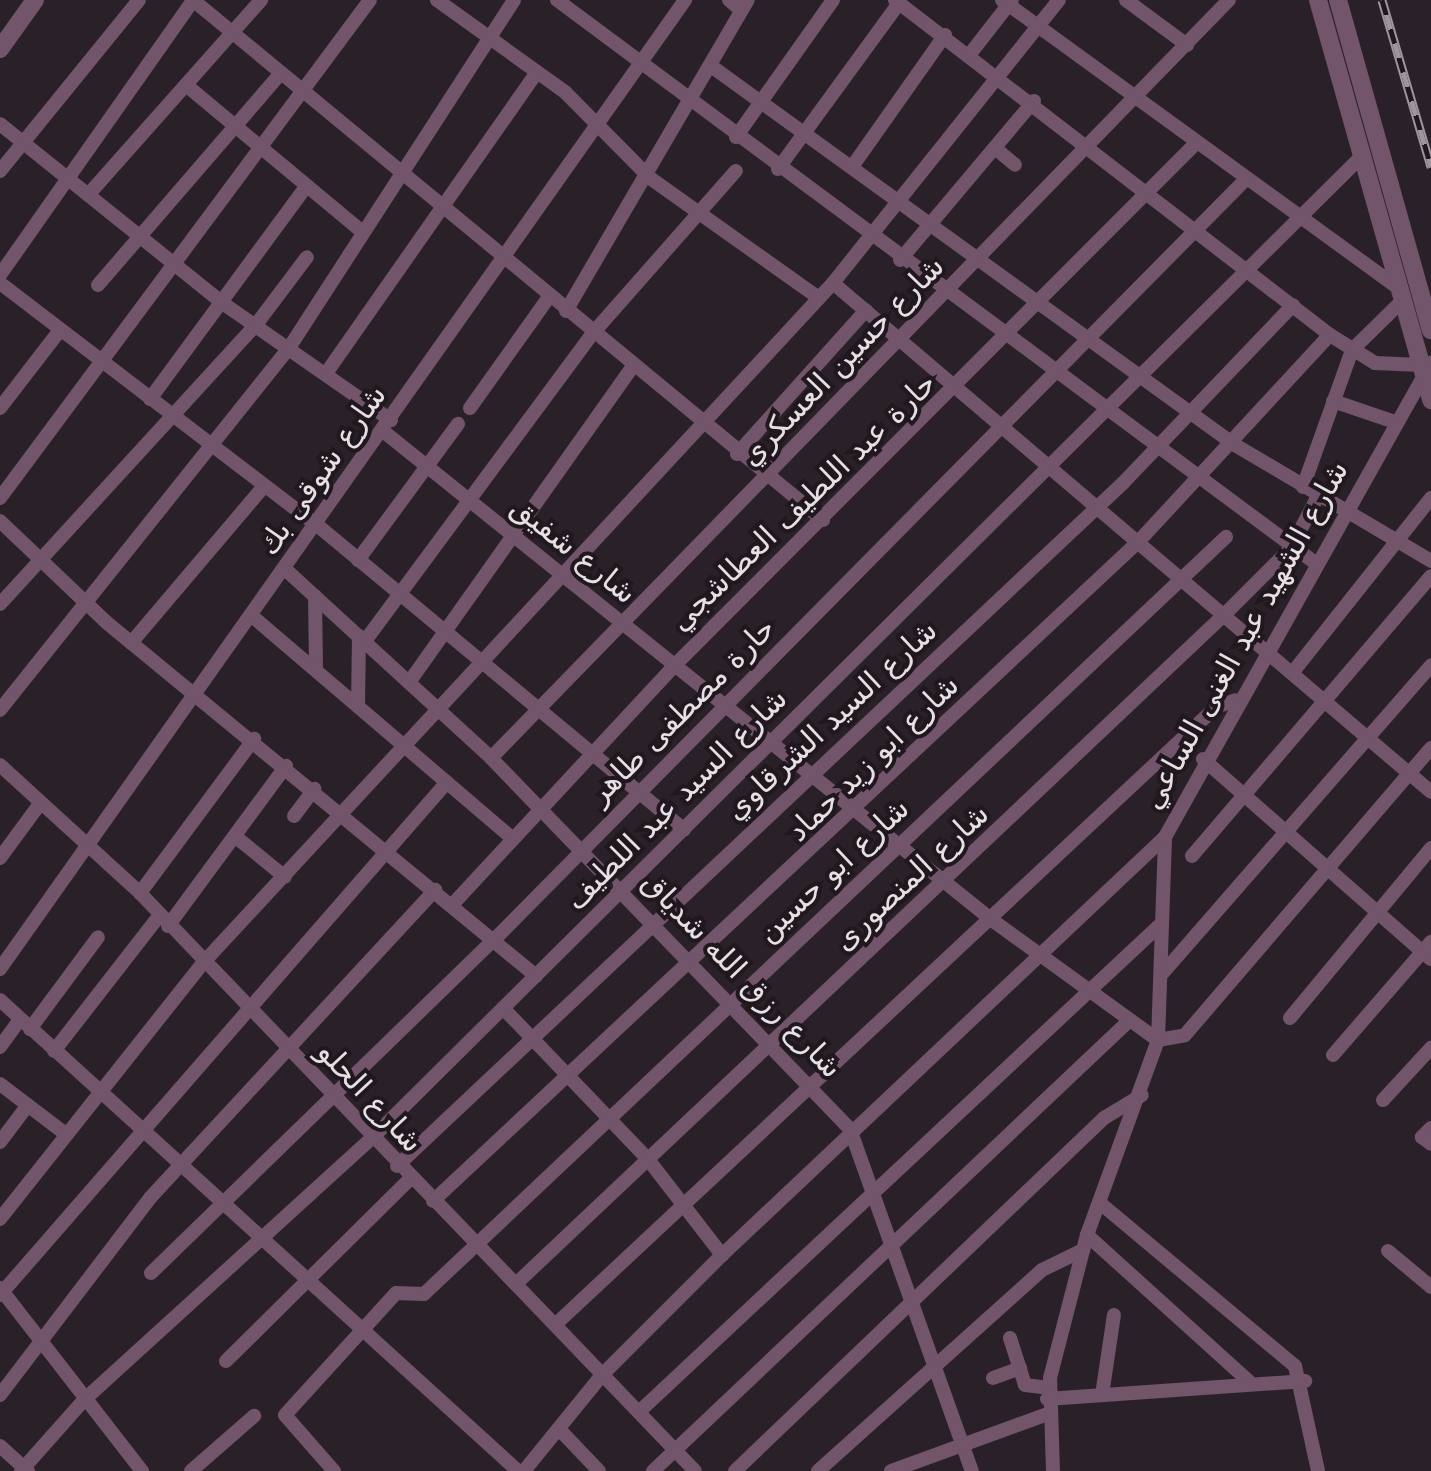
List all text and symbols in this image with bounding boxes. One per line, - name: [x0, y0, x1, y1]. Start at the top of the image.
- street label: شارع حسين العسكري: [732, 248, 952, 474]
- street label: حارة عبد اللطيف العطاشجي: [662, 365, 944, 639]
- street label: شارع شوقى بك: [250, 378, 394, 562]
- street label: شارع الشهيد عبد الغنى الساعي: [1134, 455, 1356, 815]
- street label: شارع شفيق: [504, 489, 644, 611]
- street label: حارة مصطفى طاهر: [581, 610, 783, 812]
- street label: شارع السيد الشرقاوي: [717, 612, 945, 828]
- street label: شارع ابو زيد حماد: [780, 667, 966, 849]
- street label: شارع السيد عبد اللطيف: [558, 681, 794, 917]
- street label: شارع ابو حسين: [749, 790, 917, 950]
- street label: شارع المنصورى: [826, 796, 996, 958]
- street label: شارع رزق الله شدياق: [634, 864, 850, 1086]
- street label: شارع الحلو: [310, 1034, 430, 1160]

